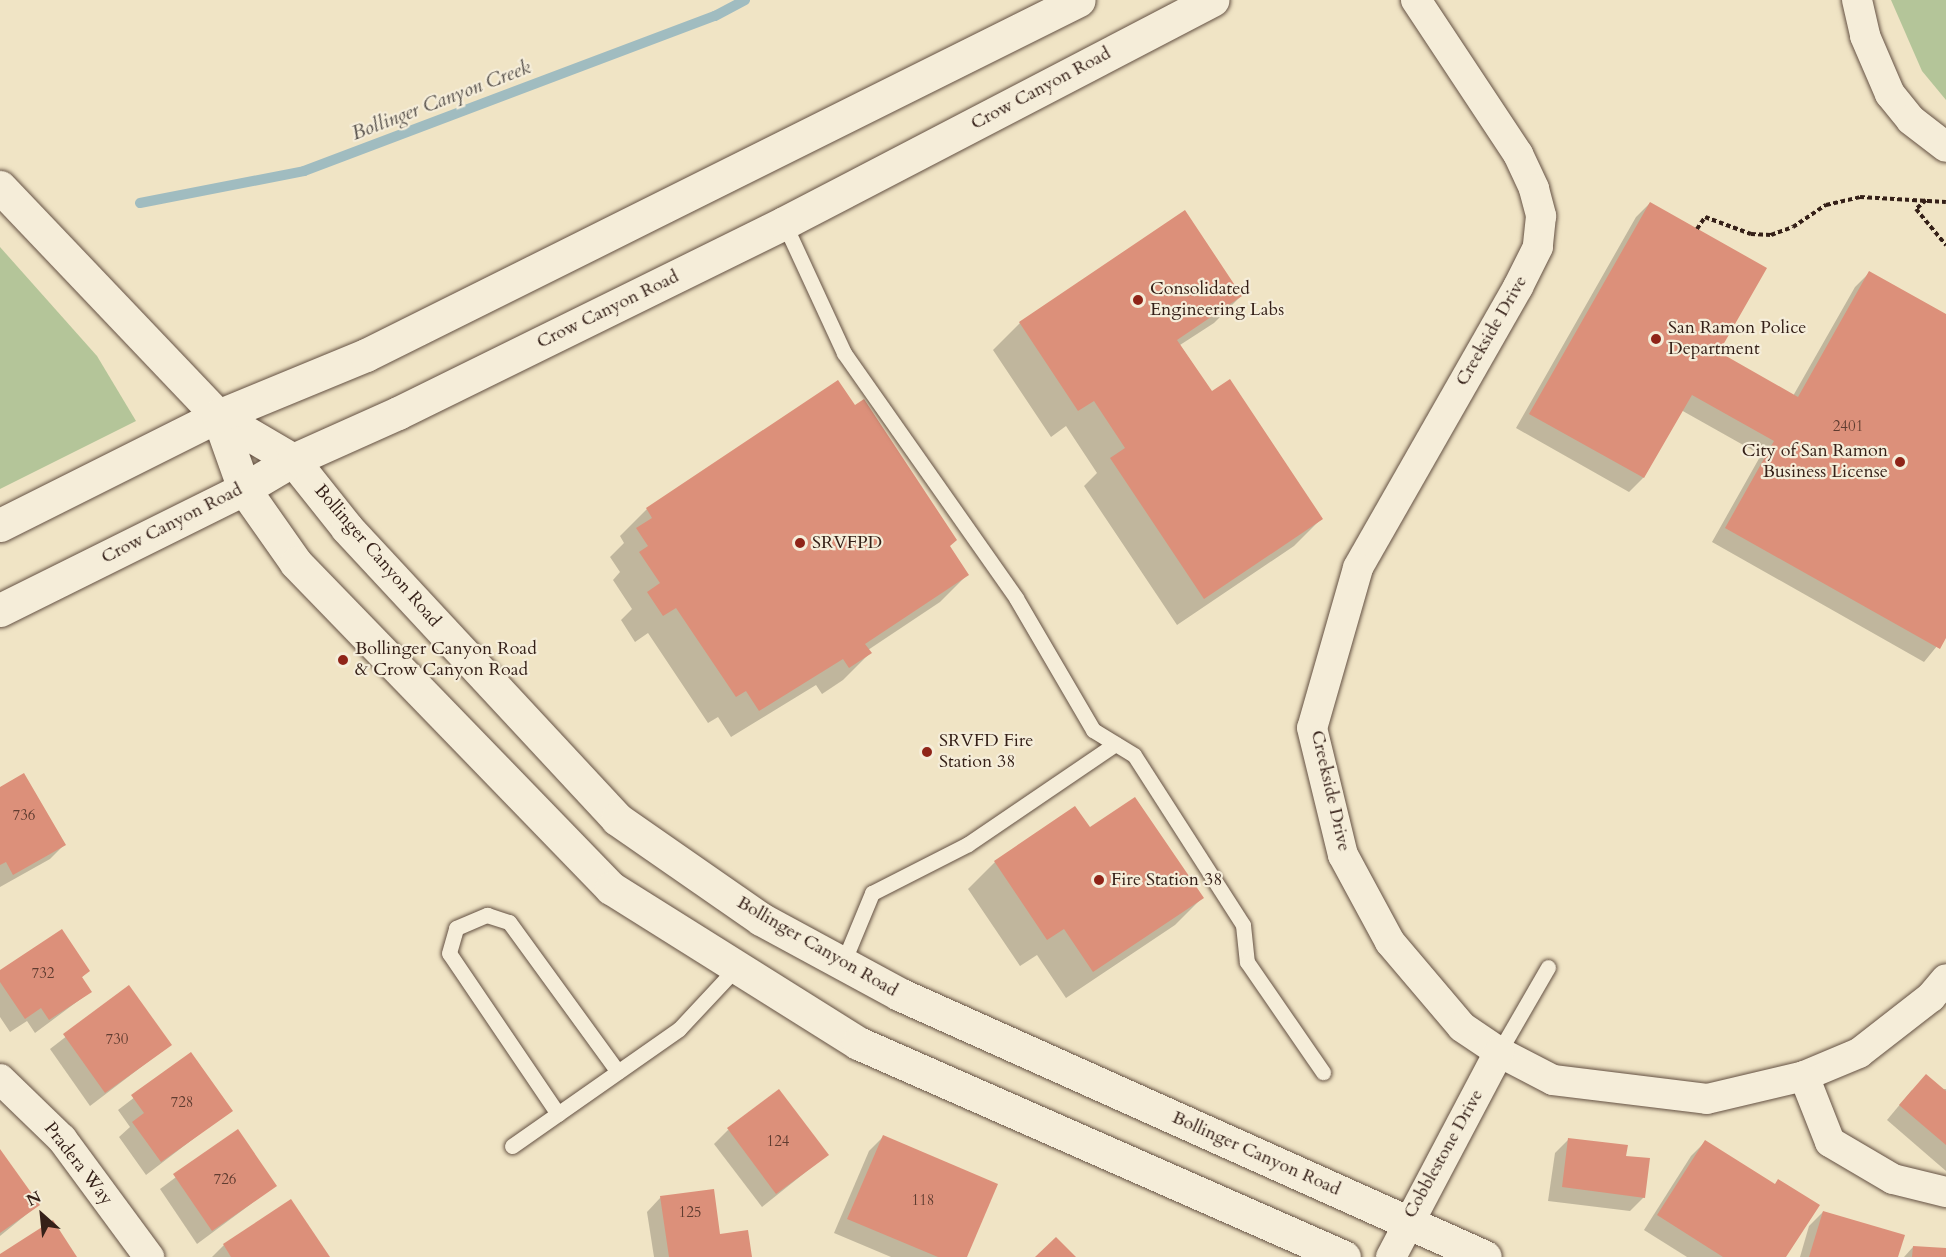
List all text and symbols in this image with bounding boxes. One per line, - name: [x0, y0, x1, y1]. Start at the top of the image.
- street label: Crow Canyon Road: [968, 43, 1114, 135]
- water label: Bollinger Canyon Creek: [348, 55, 534, 145]
- street label: Crow Canyon Road: [534, 266, 682, 354]
- street label: Creekside Drive: [1452, 272, 1532, 390]
- place label: Consolidated Engineering Labs: [1150, 279, 1284, 322]
- marker: Consolidated Engineering Labs: [1131, 293, 1145, 307]
- place label: San Ramon Police Department: [1668, 318, 1807, 360]
- marker: San Ramon Police Department: [1649, 332, 1663, 346]
- house number: 2401: [1833, 418, 1863, 436]
- place label: City of San Ramon Business License: [1742, 441, 1888, 484]
- marker: City of San Ramon Business License: [1893, 455, 1907, 469]
- street label: Crow Canyon Road: [98, 479, 246, 569]
- street label: Bollinger Canyon Road: [309, 480, 445, 632]
- place label: SRVFPD: [812, 532, 882, 554]
- marker: SRVFPD: [793, 536, 807, 550]
- place label: Bollinger Canyon Road & Crow Canyon Road: [355, 639, 537, 682]
- marker: Bollinger Canyon Road & Crow Canyon Road: [336, 653, 350, 667]
- street label: Creekside Drive: [1306, 728, 1354, 854]
- place label: SRVFD Fire Station 38: [939, 731, 1033, 774]
- marker: SRVFD Fire Station 38: [920, 745, 934, 759]
- house number: 736: [12, 807, 36, 825]
- place label: Fire Station 38: [1111, 869, 1222, 891]
- marker: Fire Station 38: [1092, 873, 1106, 887]
- street label: Bollinger Canyon Road: [733, 892, 901, 1002]
- house number: 732: [31, 965, 55, 983]
- house number: 730: [105, 1031, 129, 1049]
- street label: Cobblestone Drive: [1400, 1086, 1488, 1222]
- house number: 728: [170, 1094, 194, 1112]
- street label: Bollinger Canyon Road: [1169, 1107, 1343, 1201]
- street label: Pradera Way: [39, 1118, 117, 1210]
- house number: 124: [766, 1133, 790, 1151]
- house number: 726: [213, 1171, 237, 1189]
- north arrow: [12, 1185, 72, 1245]
- text: N: [23, 1186, 45, 1212]
- house number: 118: [911, 1192, 935, 1210]
- house number: 125: [678, 1204, 702, 1222]

